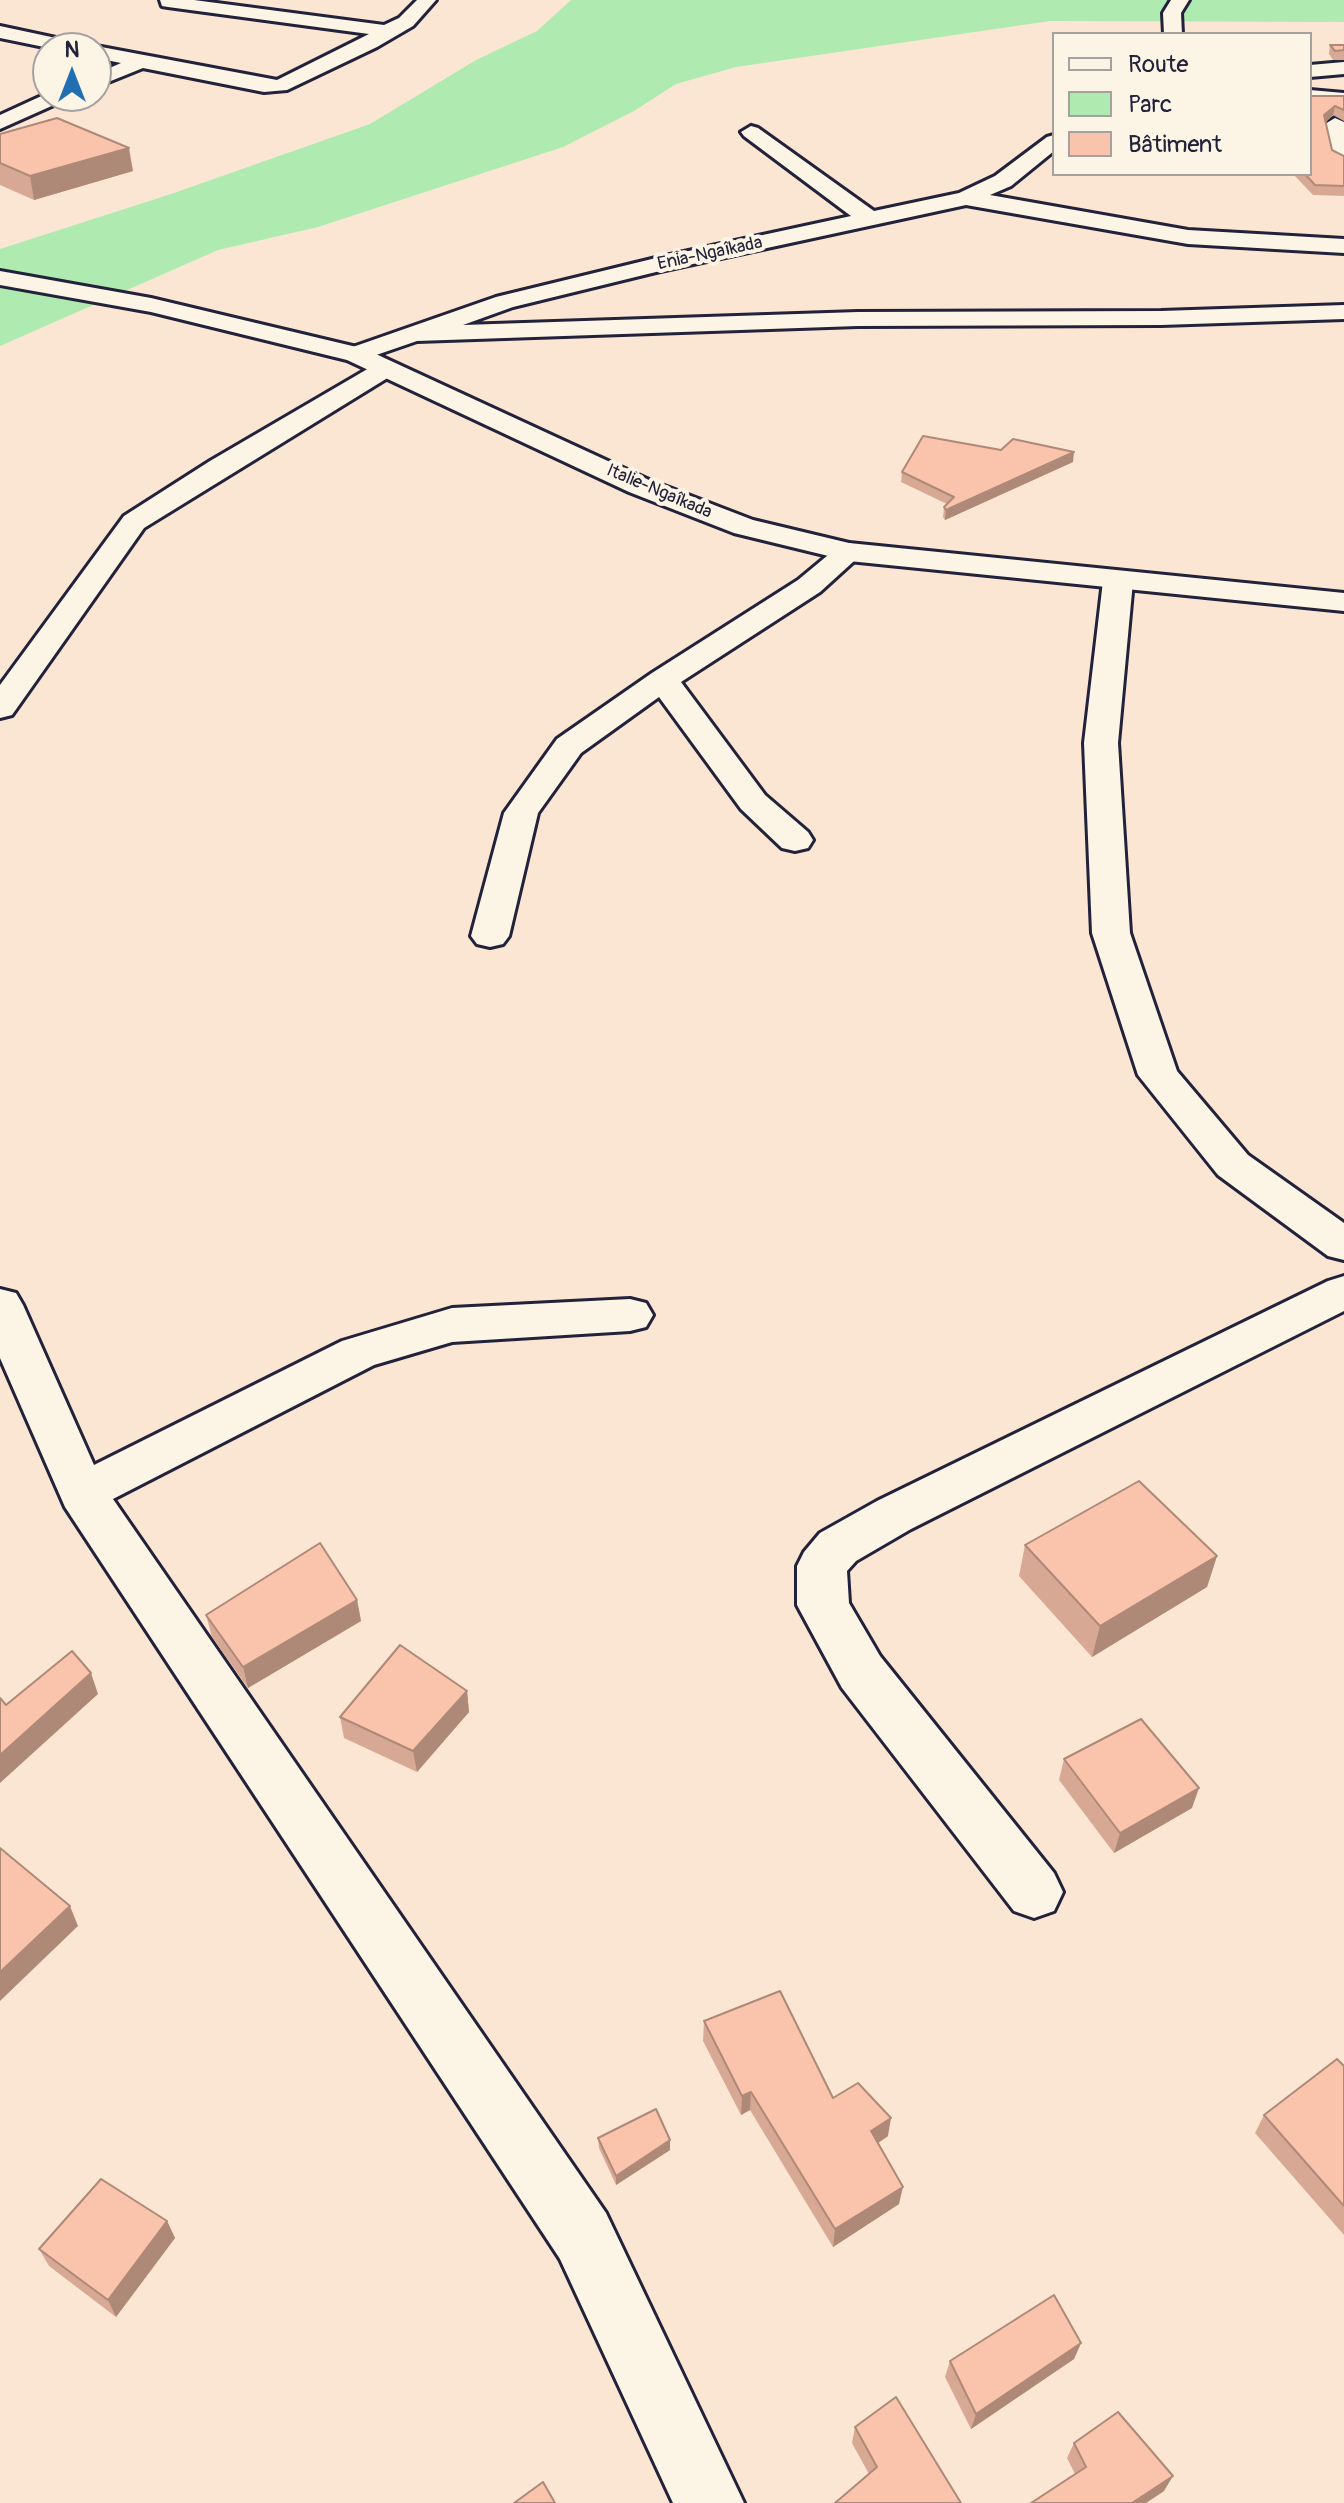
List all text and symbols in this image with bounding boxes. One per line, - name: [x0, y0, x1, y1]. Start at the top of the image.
- north arrow: [32, 32, 112, 112]
- legend: [1052, 32, 1312, 176]
- text: N: [65, 36, 79, 64]
- text: Route: [1128, 50, 1188, 79]
- text: Parc: [1128, 90, 1172, 119]
- text: Bâtiment: [1128, 130, 1222, 159]
- street label: Enia-Ngaîkada: [656, 232, 764, 276]
- street label: Italie-Ngaîkada: [603, 460, 715, 524]

